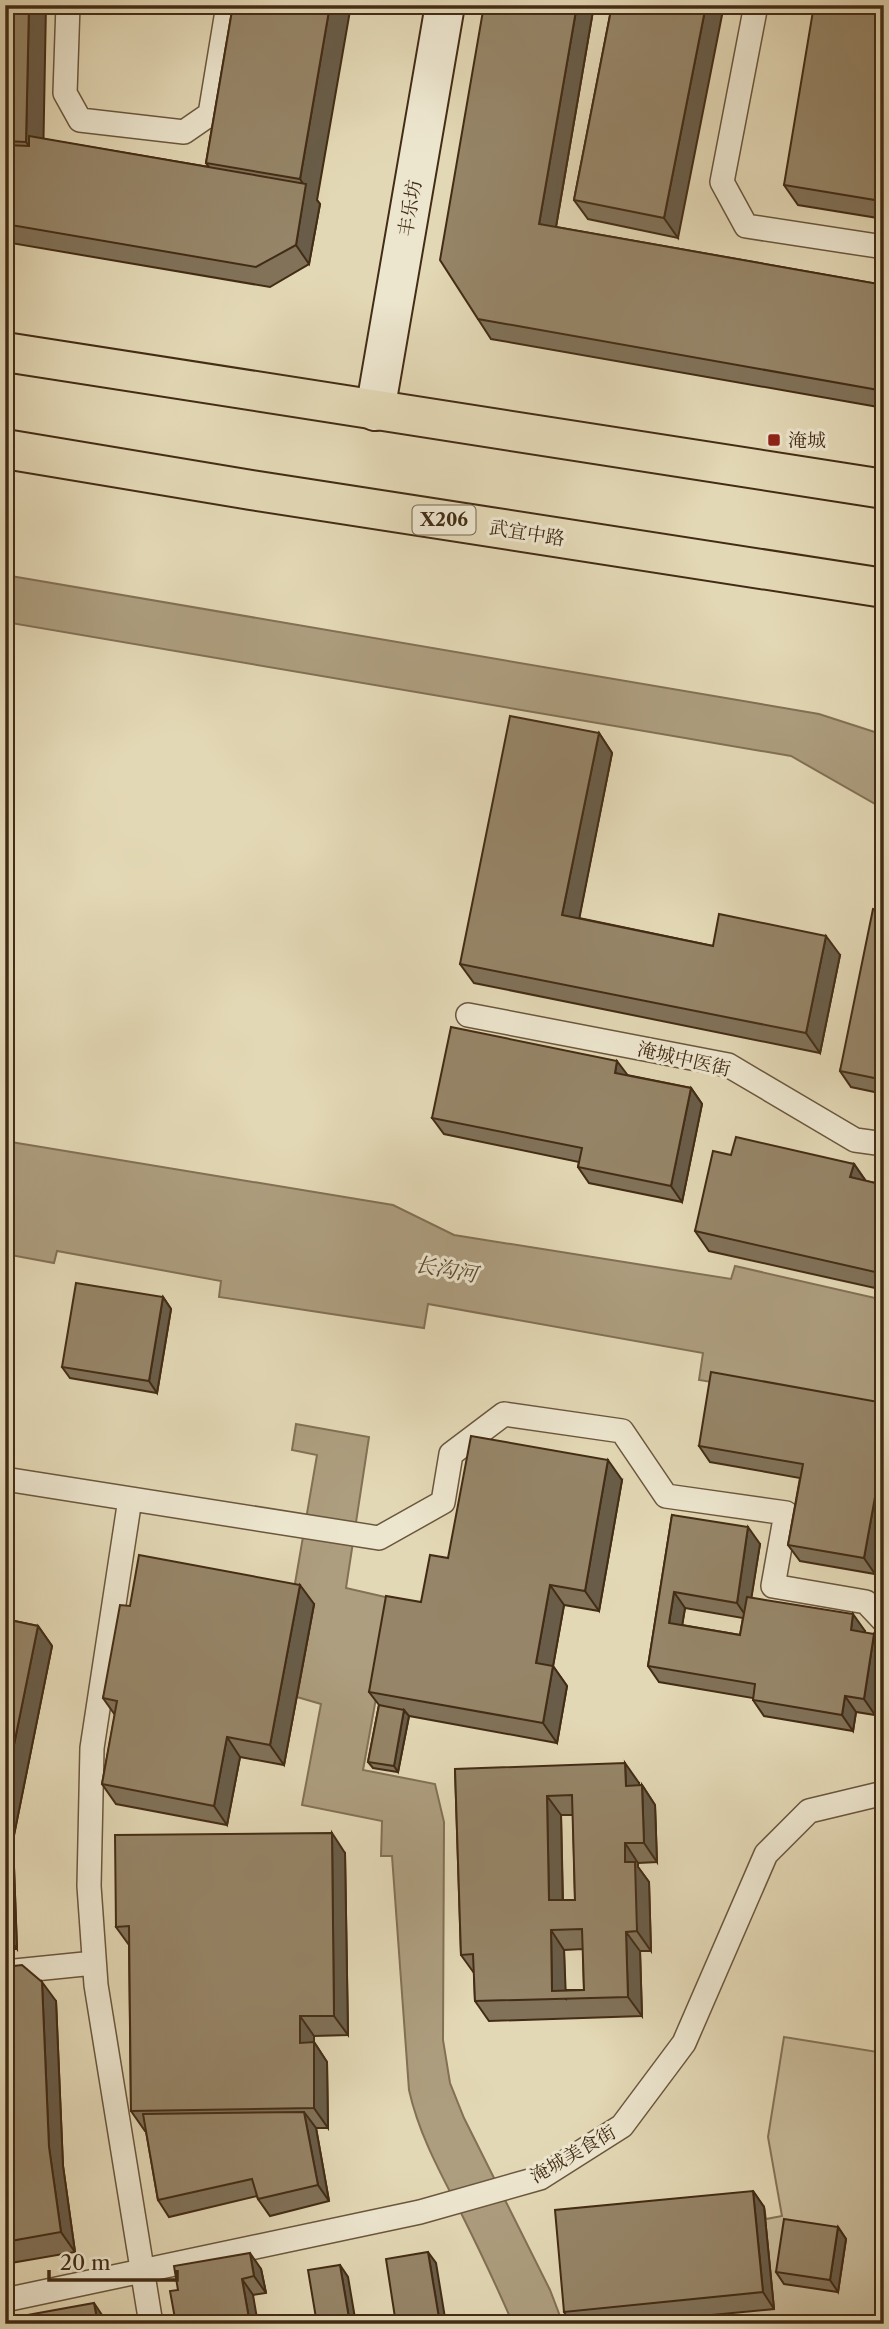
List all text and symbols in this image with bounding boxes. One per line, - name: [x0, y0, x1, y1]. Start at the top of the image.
- street label: 丰乐坊: [394, 178, 426, 238]
- place label: 淹城: [788, 429, 826, 452]
- marker: 淹城: [766, 432, 782, 448]
- road number: X206: [412, 506, 476, 534]
- street label: 武宜中路: [488, 516, 566, 550]
- street label: 淹城中医街: [635, 1037, 733, 1081]
- water label: 长沟河: [413, 1251, 483, 1287]
- street label: 淹城美食街: [526, 2120, 620, 2188]
- scale bar: [49, 2238, 177, 2282]
- text: 20 m: [60, 2250, 111, 2275]

